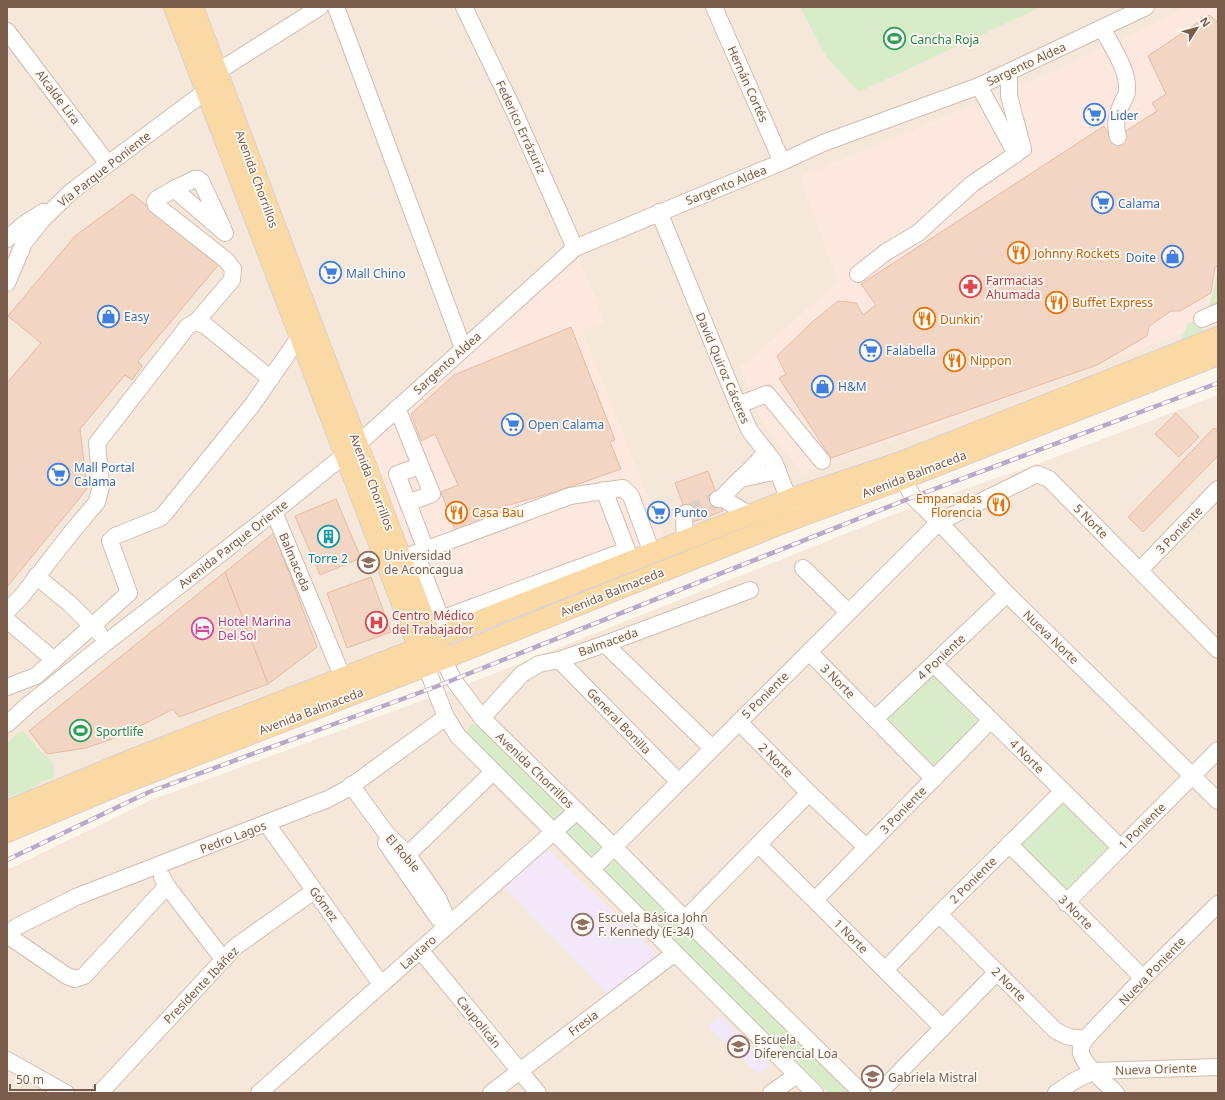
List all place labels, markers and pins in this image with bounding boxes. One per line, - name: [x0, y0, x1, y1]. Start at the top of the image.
- sports icon: Cancha Roja: [881, 26, 907, 52]
- place label: Cancha Roja: [910, 31, 979, 48]
- supermarket icon: Lider: [1082, 102, 1108, 128]
- place label: Lider: [1110, 107, 1139, 124]
- supermarket icon: Calama: [1089, 190, 1115, 216]
- place label: Calama: [1118, 195, 1160, 212]
- restaurant icon: Johnny Rockets: [1006, 240, 1032, 266]
- shop icon: Doite: [1159, 244, 1185, 270]
- place label: Johnny Rockets: [1033, 245, 1120, 262]
- place label: Doite: [1126, 249, 1156, 266]
- supermarket icon: Mall Chino: [318, 260, 344, 286]
- place label: Mall Chino: [346, 265, 406, 282]
- place label: Farmacias Ahumada: [986, 272, 1043, 303]
- pharmacy icon: Farmacias Ahumada: [957, 274, 983, 300]
- restaurant icon: Buffet Express: [1044, 289, 1070, 315]
- place label: Buffet Express: [1072, 294, 1153, 311]
- shop icon: Easy: [96, 303, 122, 329]
- restaurant icon: Dunkin': [911, 306, 937, 332]
- place label: Easy: [124, 308, 150, 325]
- place label: Dunkin': [940, 311, 983, 328]
- supermarket icon: Falabella: [858, 337, 884, 363]
- place label: Falabella: [886, 342, 936, 359]
- restaurant icon: Nippon: [942, 347, 968, 373]
- place label: Nippon: [970, 352, 1012, 369]
- shop icon: H&M: [810, 373, 836, 399]
- place label: H&M: [838, 378, 867, 395]
- supermarket icon: Open Calama: [499, 411, 525, 437]
- place label: Open Calama: [528, 416, 604, 433]
- place label: Mall Portal Calama: [74, 459, 135, 490]
- supermarket icon: Mall Portal Calama: [45, 461, 71, 487]
- place label: Empanadas Florencia: [916, 490, 982, 521]
- restaurant icon: Empanadas Florencia: [985, 492, 1011, 518]
- restaurant icon: Casa Bau: [443, 499, 469, 525]
- supermarket icon: Punto: [646, 499, 672, 525]
- place label: Casa Bau: [472, 504, 524, 521]
- place label: Punto: [674, 504, 708, 521]
- building icon: Torre 2: [315, 524, 341, 550]
- place label: Universidad de Aconcagua: [384, 547, 463, 578]
- school or university icon: Universidad de Aconcagua: [356, 549, 382, 575]
- place label: Torre 2: [308, 550, 348, 567]
- place label: Centro Médico del Trabajador: [392, 607, 474, 638]
- hospital icon: Centro Médico del Trabajador: [363, 609, 389, 635]
- place label: Hotel Marina Del Sol: [218, 613, 291, 644]
- hotel icon: Hotel Marina Del Sol: [189, 615, 215, 641]
- sports icon: Sportlife: [67, 718, 93, 744]
- place label: Sportlife: [96, 723, 144, 740]
- place label: Escuela Básica John F. Kennedy (E-34): [598, 909, 708, 940]
- school or university icon: Escuela Básica John F. Kennedy (E-34): [569, 911, 595, 937]
- place label: Escuela Diferencial Loa: [754, 1031, 838, 1062]
- school or university icon: Escuela Diferencial Loa: [726, 1033, 752, 1059]
- school or university icon: Gabriela Mistral: [859, 1064, 885, 1090]
- place label: Gabriela Mistral: [888, 1069, 977, 1086]

